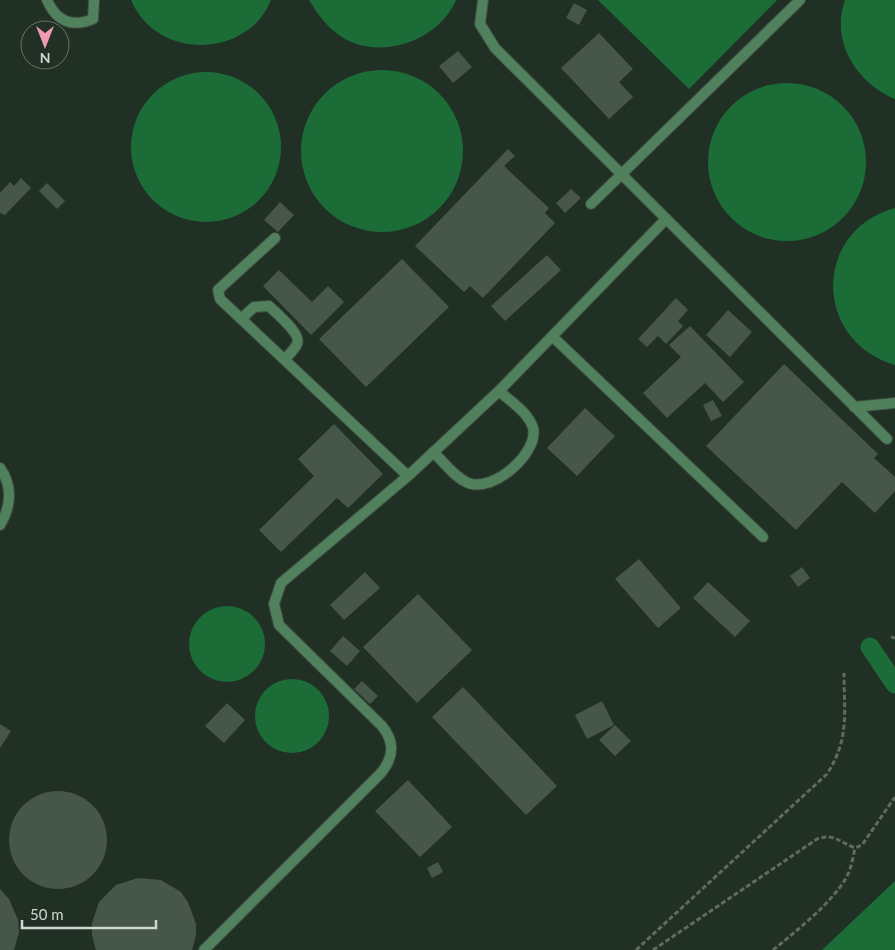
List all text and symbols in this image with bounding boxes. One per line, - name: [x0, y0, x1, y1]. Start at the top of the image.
- north arrow: [20, 20, 70, 70]
- text: N: [40, 50, 50, 67]
- scale bar: [22, 898, 156, 930]
- text: 50 m: [30, 905, 64, 923]

